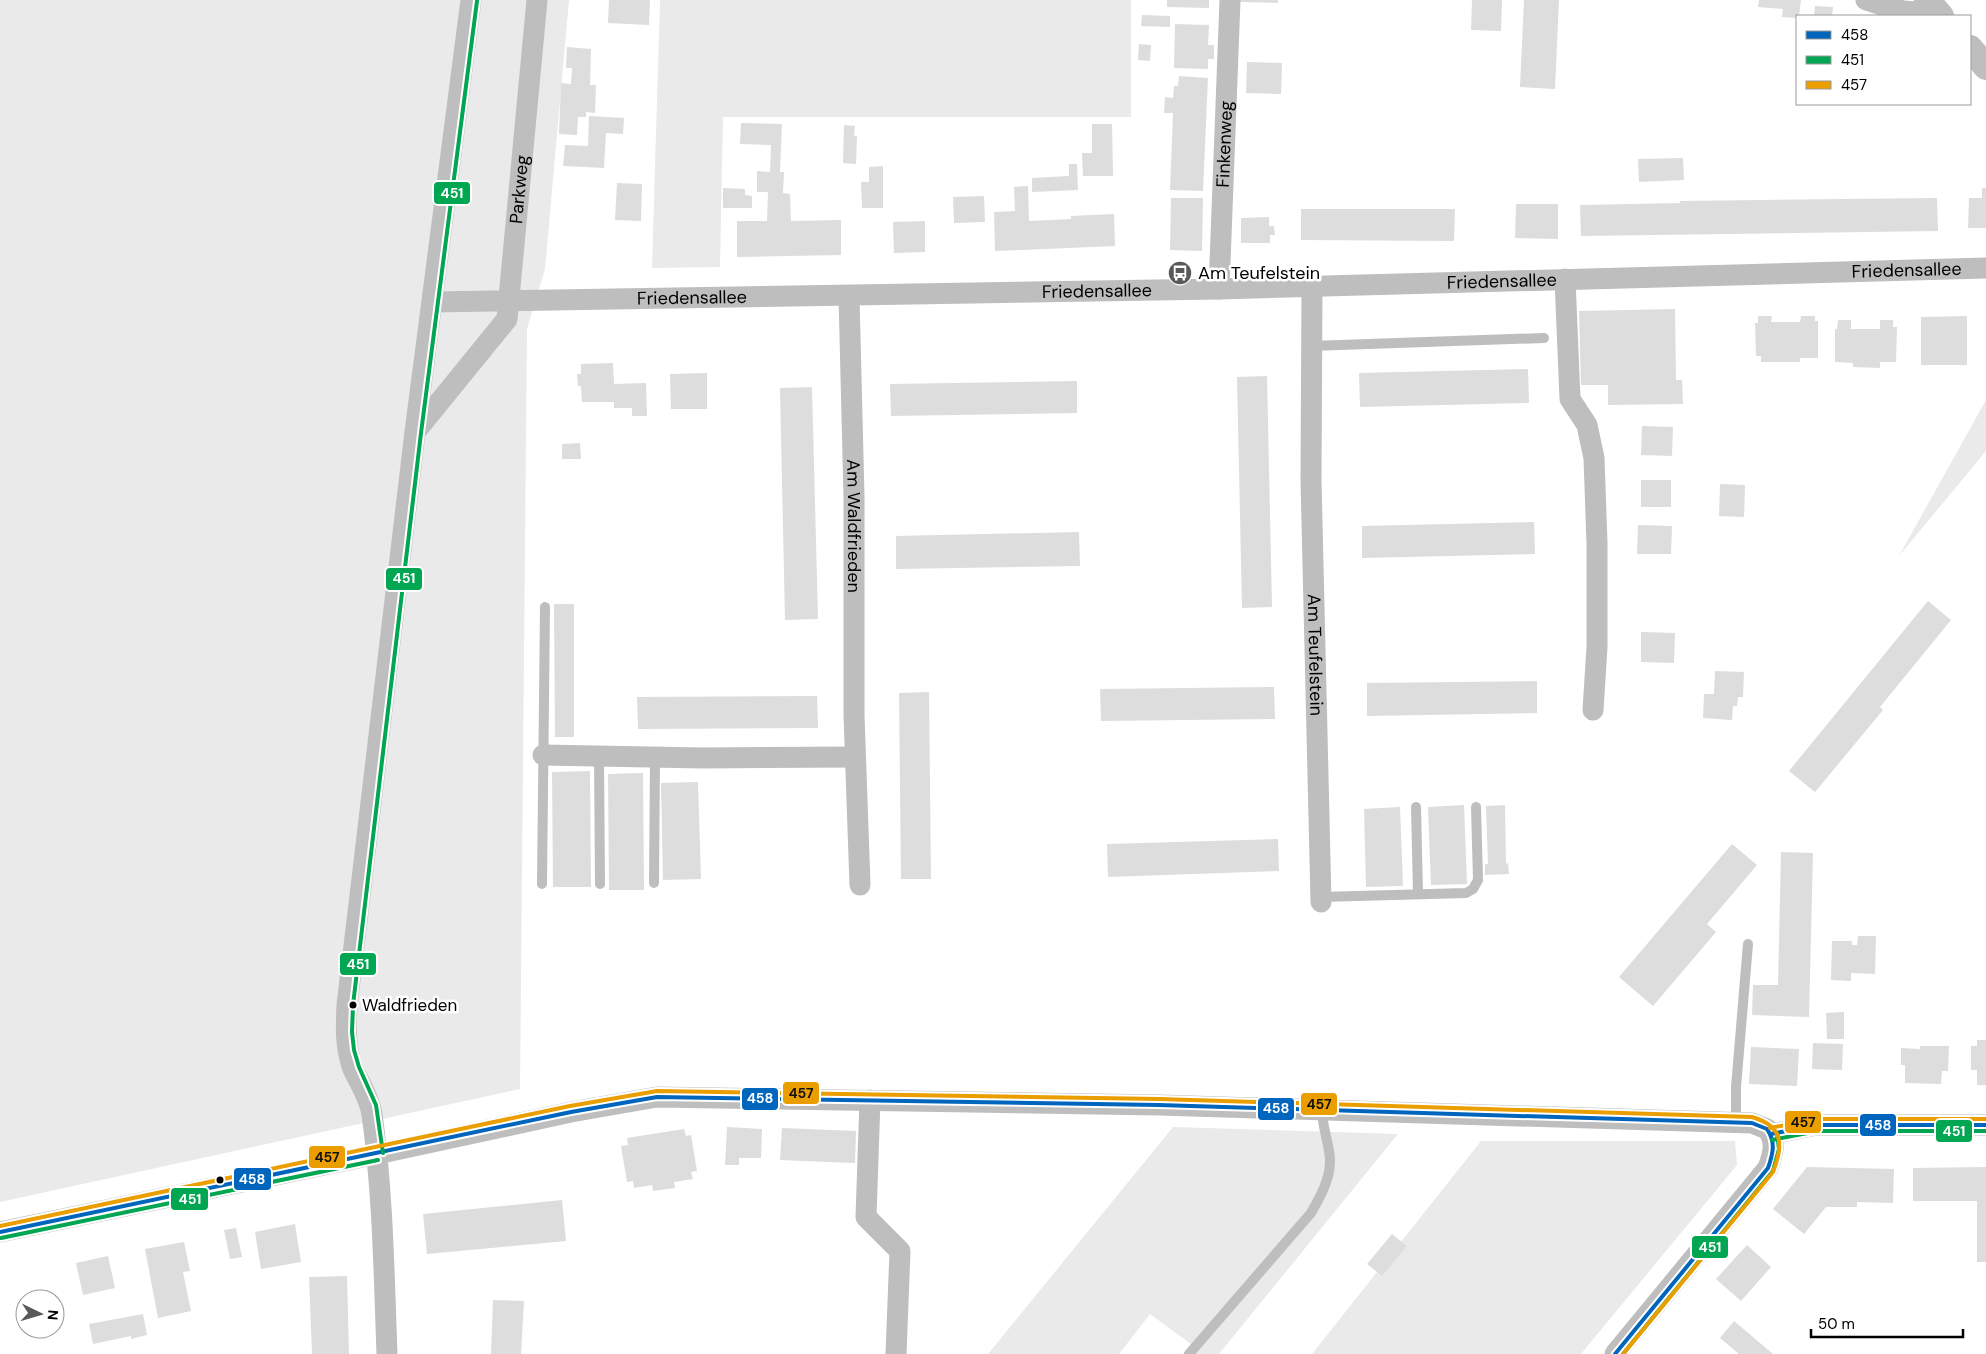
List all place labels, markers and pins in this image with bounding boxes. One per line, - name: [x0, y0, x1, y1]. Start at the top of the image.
- bus stop icon: Am Teufelstein: [1167, 260, 1193, 286]
- place label: Am Teufelstein: [1198, 261, 1320, 285]
- place label: Waldfrieden: [362, 994, 457, 1016]
- marker: Waldfrieden: [348, 1000, 358, 1010]
- unlabelled marker: [215, 1175, 225, 1185]

